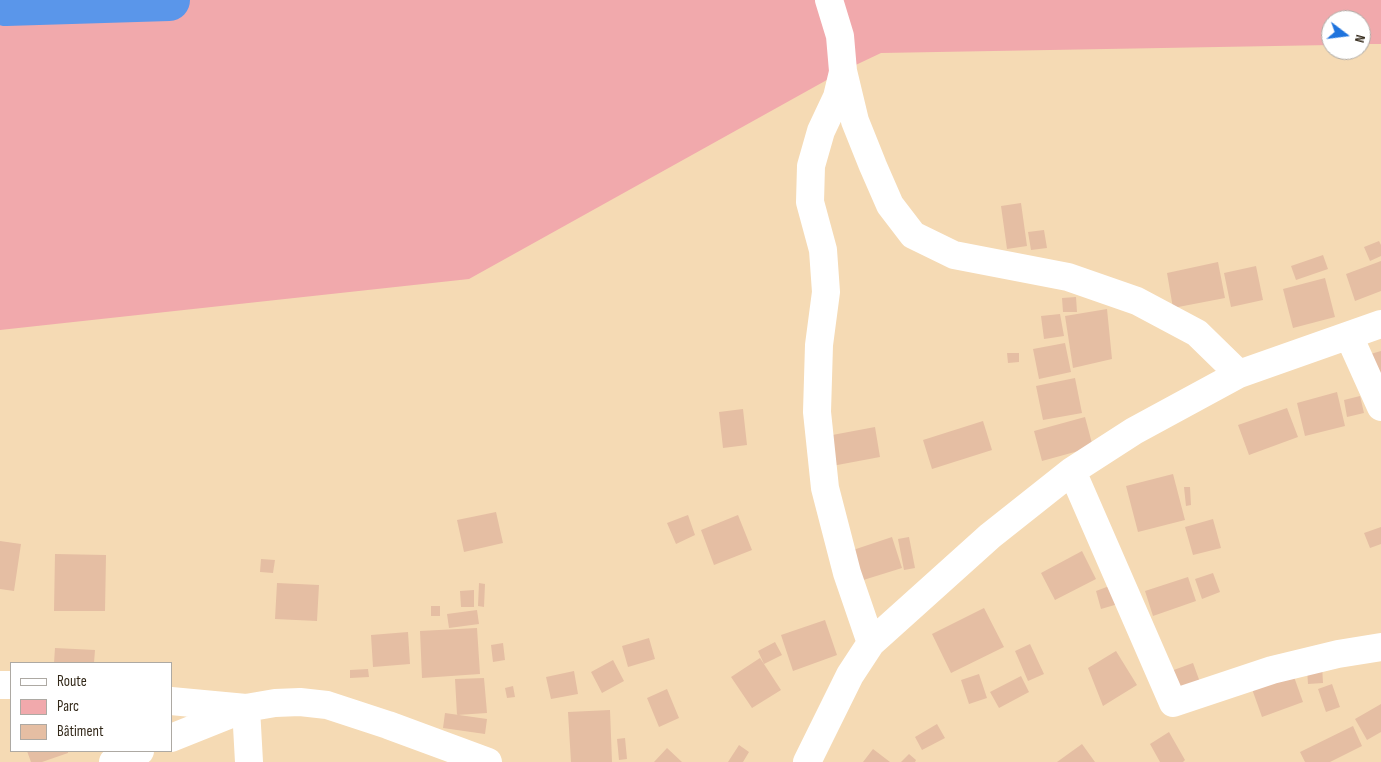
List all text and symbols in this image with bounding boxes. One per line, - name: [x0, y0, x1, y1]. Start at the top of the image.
- north arrow: [1321, 10, 1371, 60]
- text: N: [1351, 33, 1369, 45]
- legend: [10, 662, 172, 752]
- text: Route: [57, 672, 87, 691]
- text: Parc: [57, 697, 79, 716]
- text: Bâtiment: [57, 722, 104, 741]

